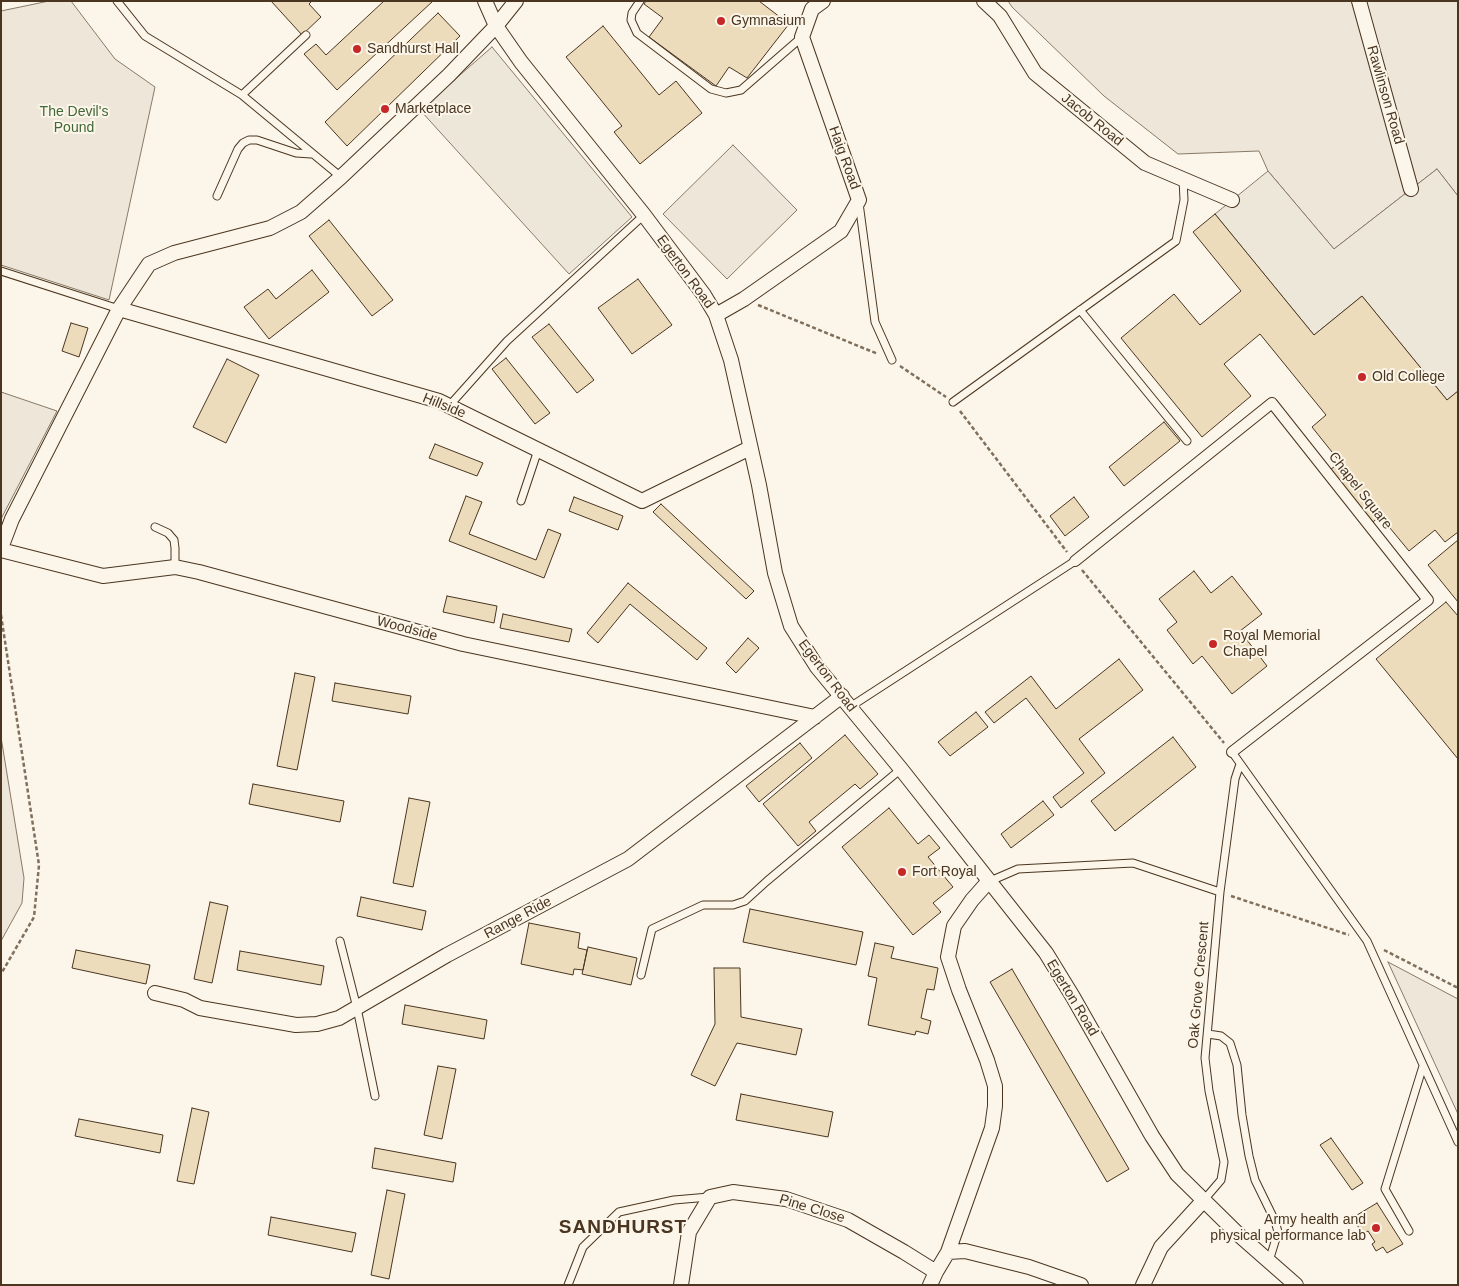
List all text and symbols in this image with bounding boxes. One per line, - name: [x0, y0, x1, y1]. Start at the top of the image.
- place label: Gymnasium: [731, 13, 806, 29]
- marker: Gymnasium: [715, 15, 727, 27]
- place label: Sandhurst Hall: [367, 41, 459, 57]
- marker: Sandhurst Hall: [351, 43, 363, 55]
- street label: Rawlinson Road: [1363, 44, 1407, 146]
- street label: Jacob Road: [1058, 90, 1126, 150]
- place label: Marketplace: [395, 101, 471, 117]
- marker: Marketplace: [379, 103, 391, 115]
- park label: The Devil's Pound: [40, 104, 108, 136]
- street label: Haig Road: [825, 124, 863, 192]
- street label: Egerton Road: [653, 232, 717, 312]
- place label: Old College: [1372, 369, 1445, 385]
- marker: Old College: [1356, 371, 1368, 383]
- street label: Hillside: [420, 390, 468, 422]
- street label: Chapel Square: [1325, 449, 1395, 533]
- street label: Woodside: [375, 613, 439, 645]
- place label: Royal Memorial Chapel: [1223, 628, 1320, 660]
- street label: Egerton Road: [794, 636, 860, 716]
- marker: Royal Memorial Chapel: [1207, 638, 1219, 650]
- place label: Fort Royal: [912, 864, 977, 880]
- marker: Fort Royal: [896, 866, 908, 878]
- street label: Range Ride: [481, 893, 555, 943]
- street label: Oak Grove Crescent: [1185, 921, 1213, 1049]
- street label: Egerton Road: [1043, 957, 1101, 1039]
- street label: Pine Close: [777, 1191, 847, 1227]
- place label: Army health and physical performance lab: [1210, 1212, 1366, 1244]
- district label: SANDHURST: [558, 1217, 688, 1239]
- marker: Army health and physical performance lab: [1370, 1222, 1382, 1234]

